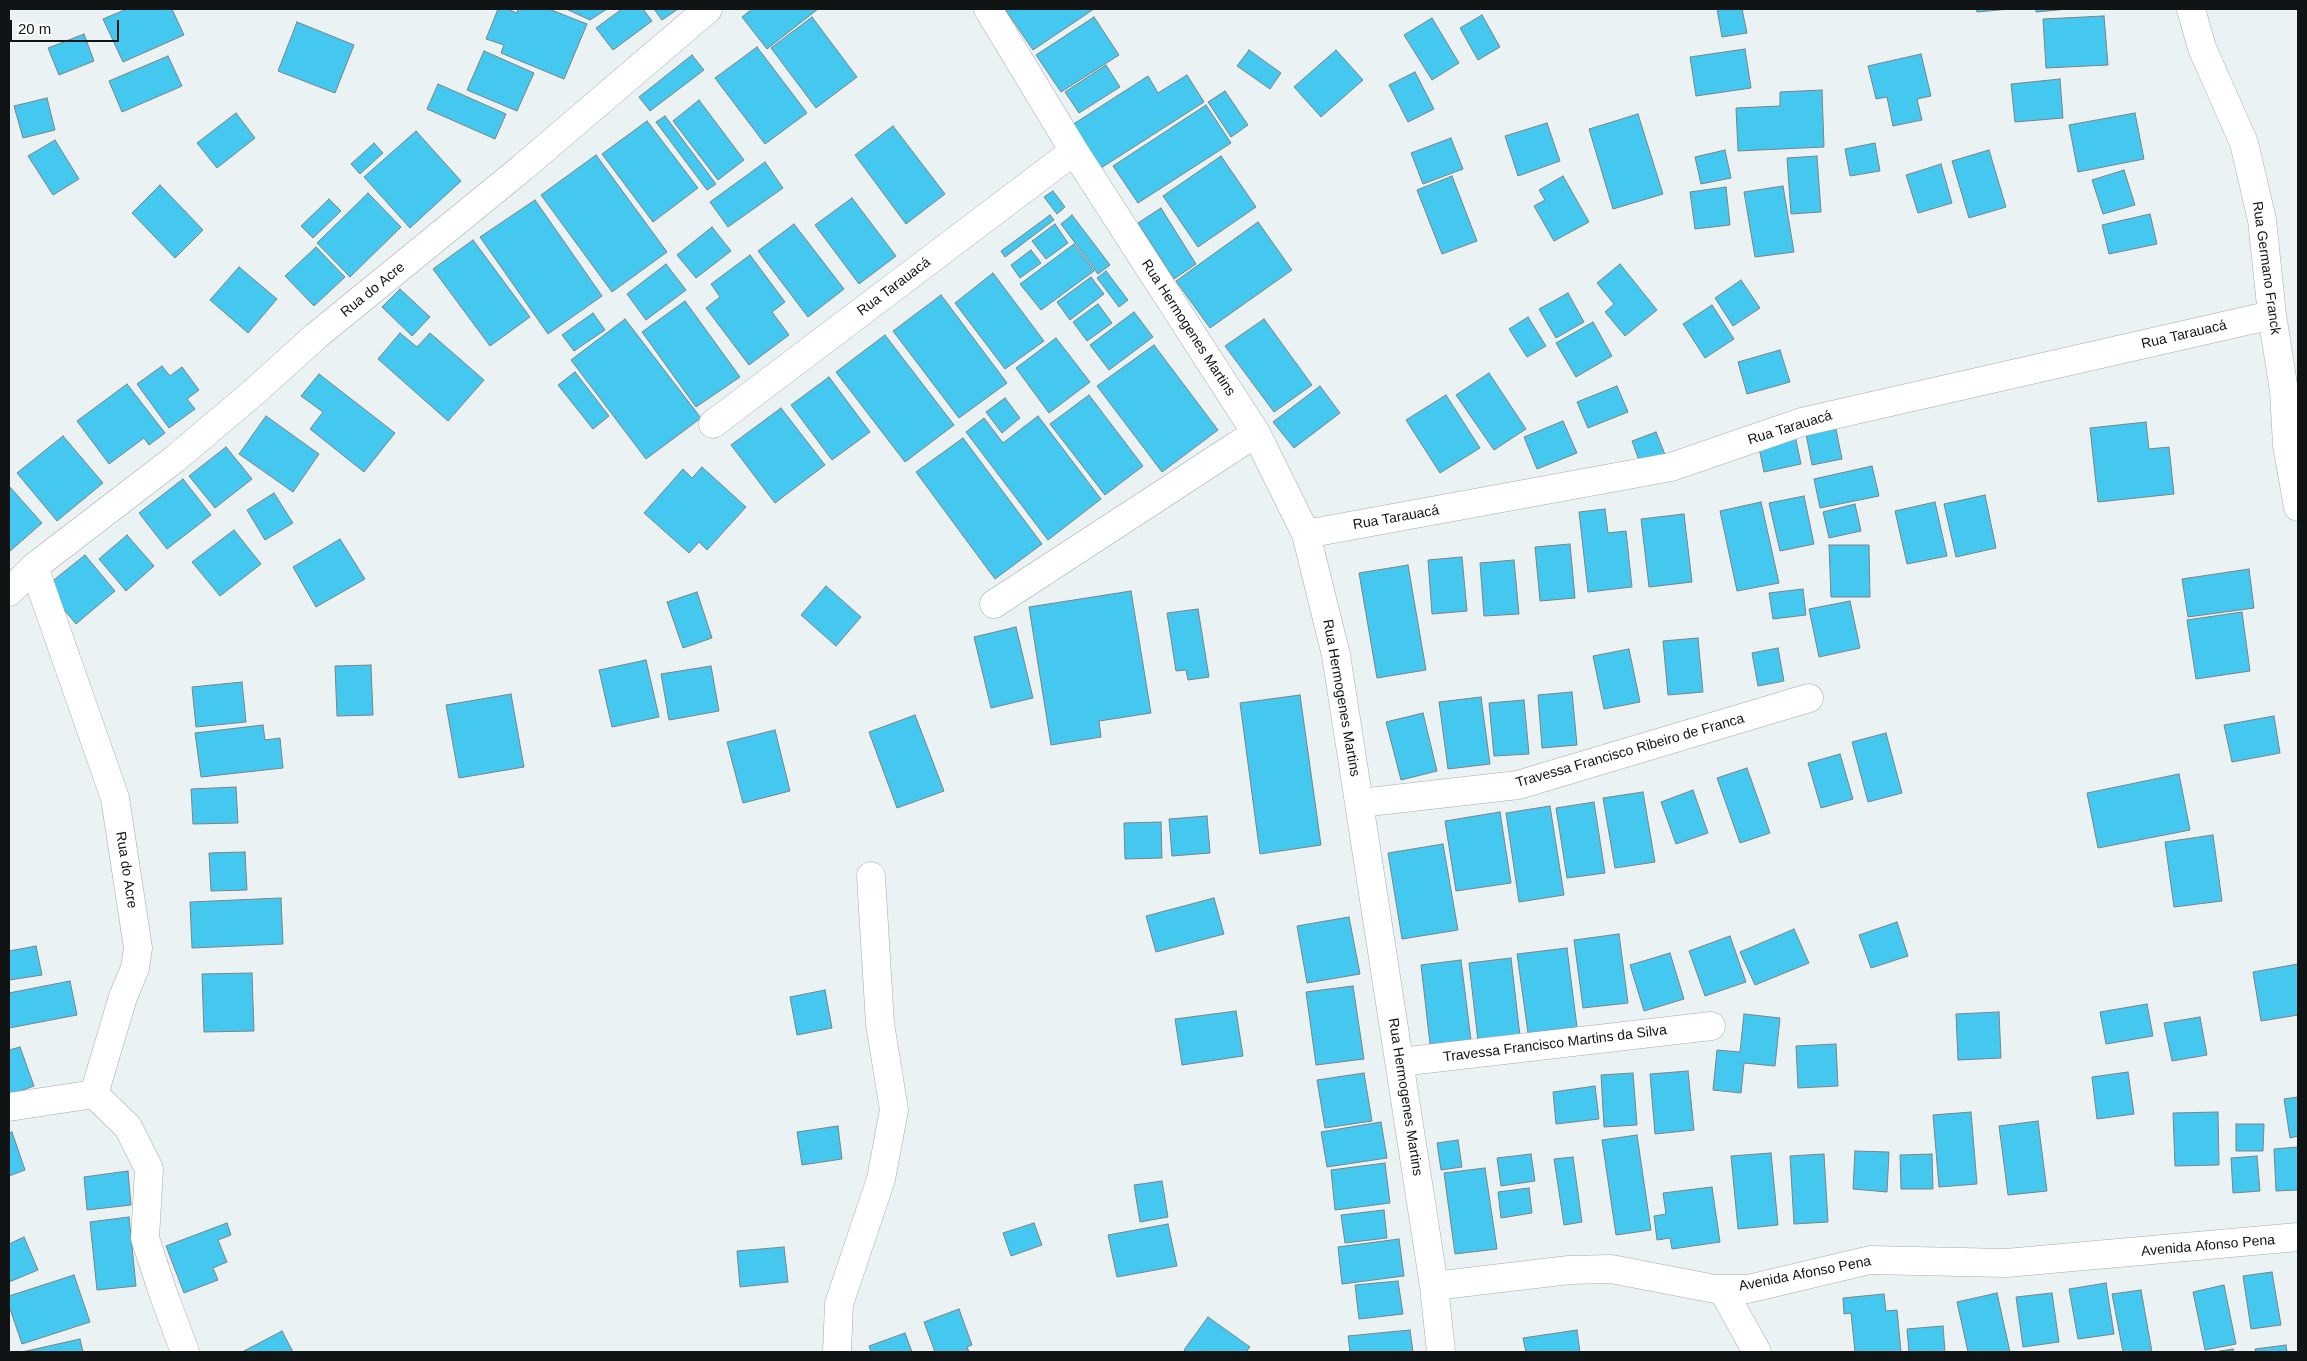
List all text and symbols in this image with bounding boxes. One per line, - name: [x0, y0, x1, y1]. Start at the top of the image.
- scale bar: [12, 10, 121, 42]
- text: 20 m: [18, 20, 51, 37]
- street label: Rua Germano Franck: [2248, 200, 2284, 336]
- street label: Rua Tarauacá: [854, 254, 934, 320]
- street label: Rua Hermogenes Martins: [1138, 257, 1238, 399]
- street label: Rua do Acre: [337, 259, 409, 321]
- street label: Rua Tarauacá: [2140, 317, 2228, 353]
- street label: Rua Tarauacá: [1746, 407, 1834, 449]
- street label: Rua Tarauacá: [1352, 502, 1440, 534]
- street label: Rua Hermogenes Martins: [1319, 618, 1363, 778]
- street label: Travessa Francisco Ribeiro de Franca: [1514, 710, 1746, 792]
- street label: Rua do Acre: [112, 830, 140, 910]
- street label: Rua Hermogenes Martins: [1384, 1017, 1426, 1177]
- street label: Travessa Francisco Martins da Silva: [1442, 1022, 1668, 1066]
- street label: Avenida Afonso Pena: [2140, 1232, 2276, 1260]
- street label: Avenida Afonso Pena: [1737, 1253, 1873, 1295]

